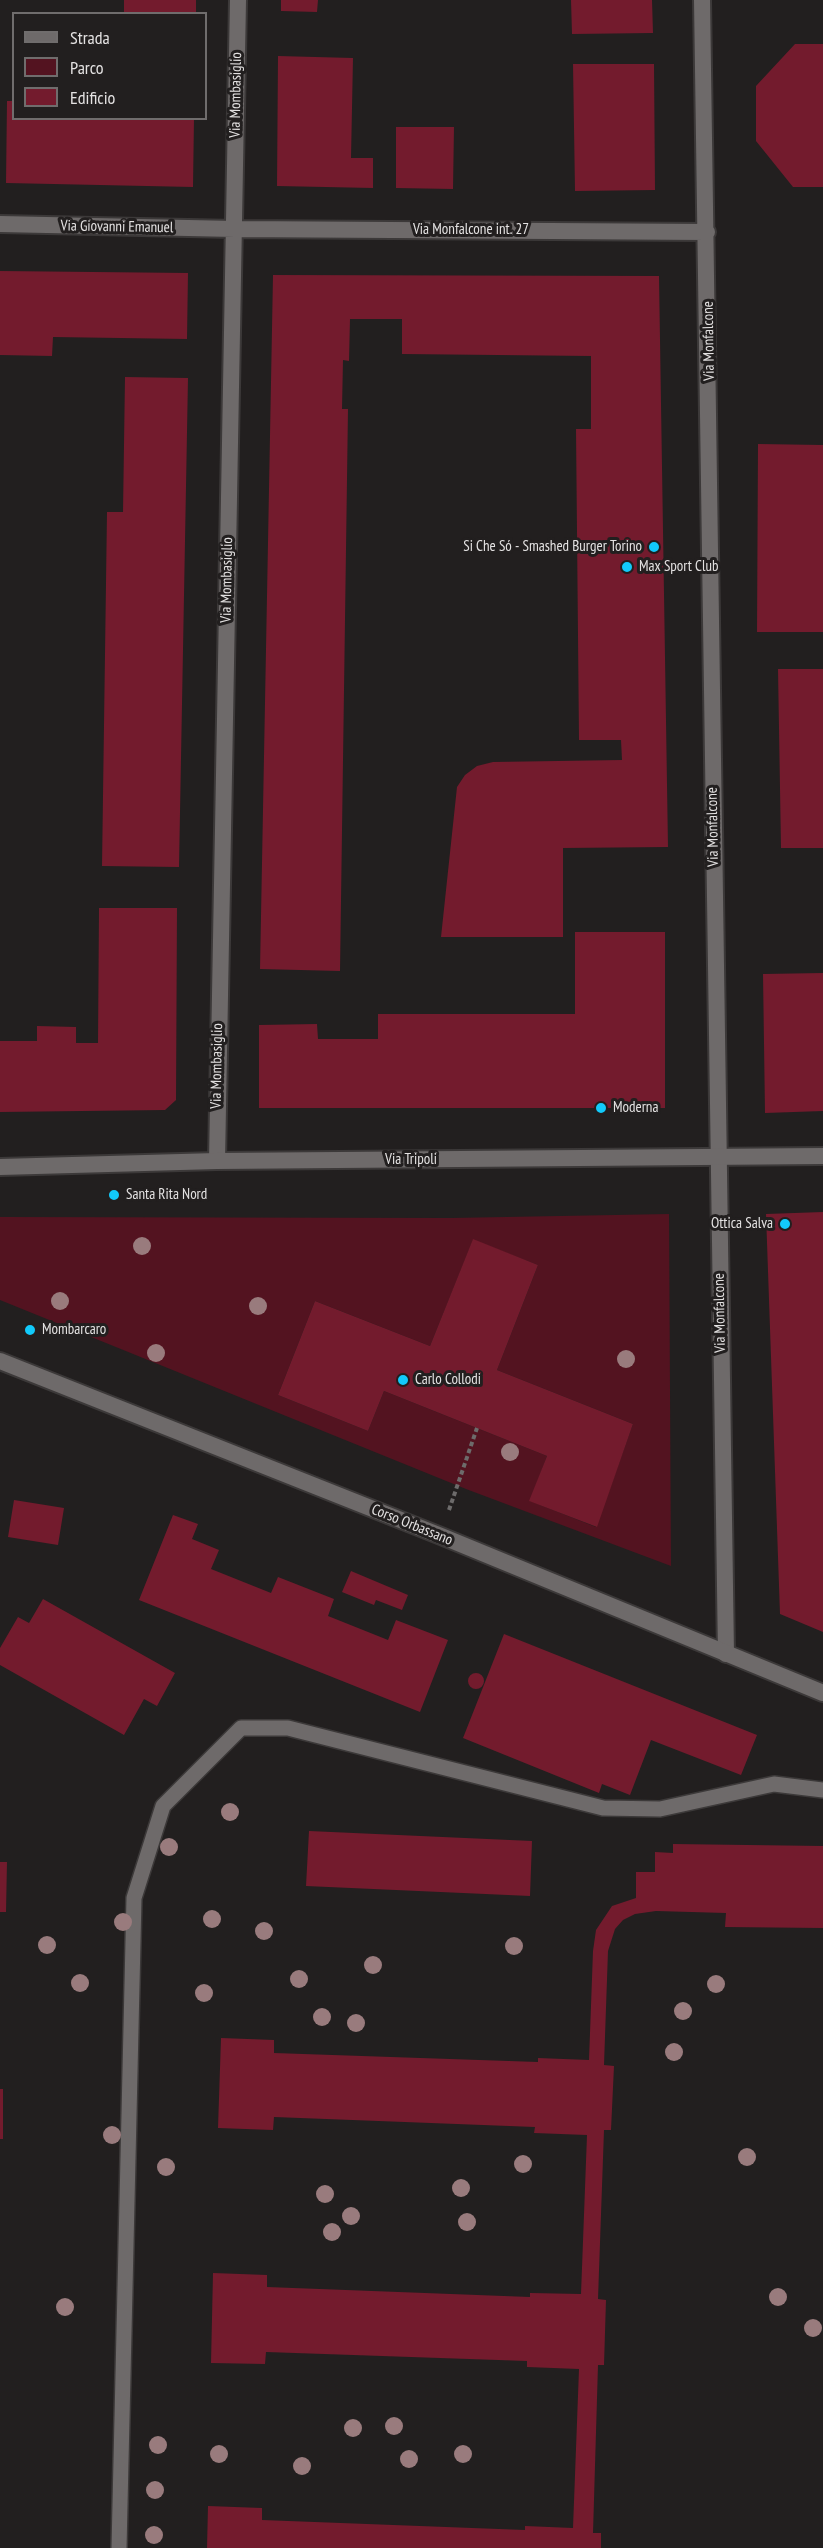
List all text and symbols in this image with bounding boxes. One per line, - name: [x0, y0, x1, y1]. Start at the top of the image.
- legend: [12, 12, 207, 120]
- text: Strada: [70, 26, 110, 49]
- street label: Via Mombasiglio: [226, 52, 246, 138]
- text: Parco: [70, 56, 104, 79]
- text: Edificio: [70, 86, 115, 109]
- street label: Via Giovanni Emanuel: [60, 217, 174, 237]
- street label: Via Monfalcone int. 27: [413, 221, 529, 239]
- street label: Via Monfalcone: [699, 301, 719, 381]
- street label: Via Mombasiglio: [217, 537, 237, 623]
- place label: Si Che Só - Smashed Burger Torino: [463, 538, 642, 556]
- marker: Si Che Só - Smashed Burger Torino: [647, 540, 661, 554]
- place label: Max Sport Club: [639, 558, 718, 576]
- marker: Max Sport Club: [620, 560, 634, 574]
- street label: Via Monfalcone: [703, 787, 723, 867]
- street label: Via Mombasiglio: [207, 1023, 227, 1109]
- place label: Moderna: [613, 1099, 658, 1117]
- marker: Moderna: [594, 1101, 608, 1115]
- street label: Via Tripoli: [385, 1151, 437, 1169]
- place label: Santa Rita Nord: [126, 1186, 207, 1204]
- marker: Santa Rita Nord: [107, 1188, 121, 1202]
- place label: Ottica Salva: [711, 1215, 773, 1233]
- marker: Ottica Salva: [778, 1217, 792, 1231]
- street label: Via Monfalcone: [710, 1273, 730, 1353]
- place label: Mombarcaro: [42, 1321, 106, 1339]
- marker: Mombarcaro: [23, 1323, 37, 1337]
- place label: Carlo Collodi: [415, 1371, 481, 1389]
- marker: Carlo Collodi: [396, 1373, 410, 1387]
- street label: Corso Orbassano: [369, 1501, 455, 1549]

